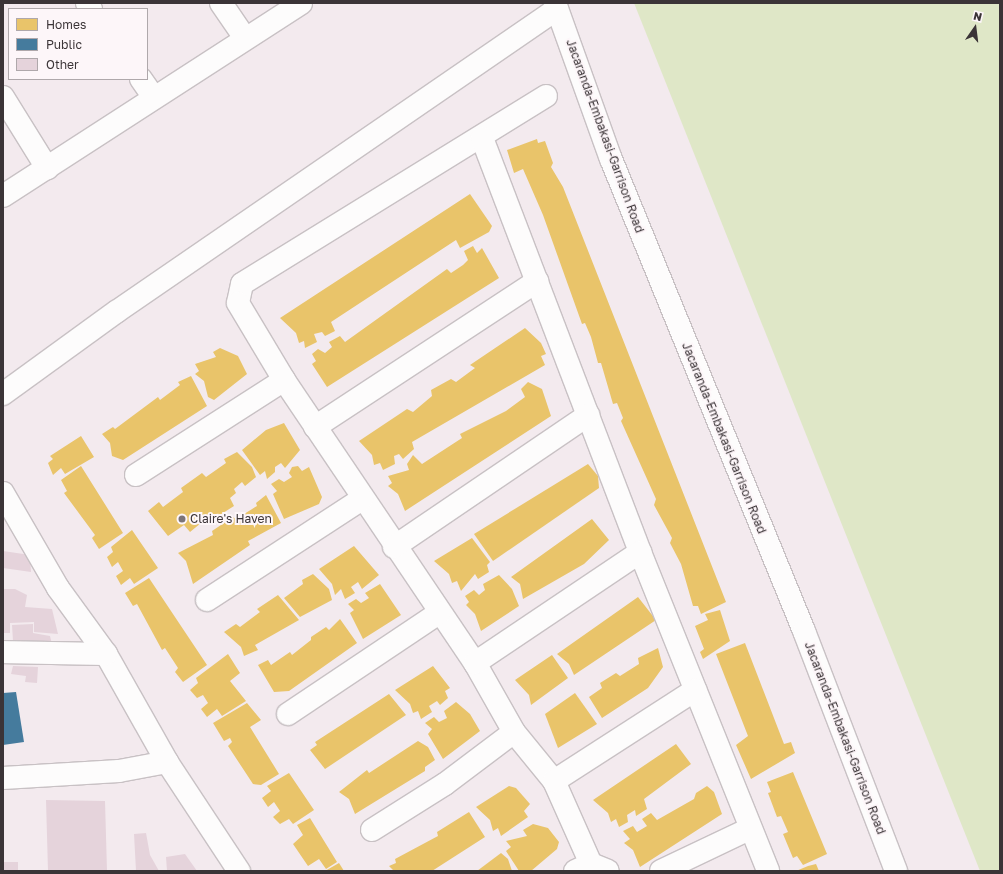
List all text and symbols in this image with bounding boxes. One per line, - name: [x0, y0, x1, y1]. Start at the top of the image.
- legend: [8, 8, 148, 80]
- north arrow: [955, 8, 995, 48]
- text: N: [972, 9, 984, 23]
- text: Homes: [46, 17, 86, 32]
- text: Public: [46, 37, 82, 52]
- street label: Jacaranda-Embakasi-Garrison Road: [563, 37, 647, 235]
- text: Other: [46, 57, 79, 72]
- street label: Jacaranda-Embakasi-Garrison Road: [679, 340, 769, 536]
- place label: Claire's Haven: [190, 512, 272, 526]
- marker: Claire's Haven: [177, 514, 187, 524]
- street label: Jacaranda-Embakasi-Garrison Road: [802, 640, 888, 836]

